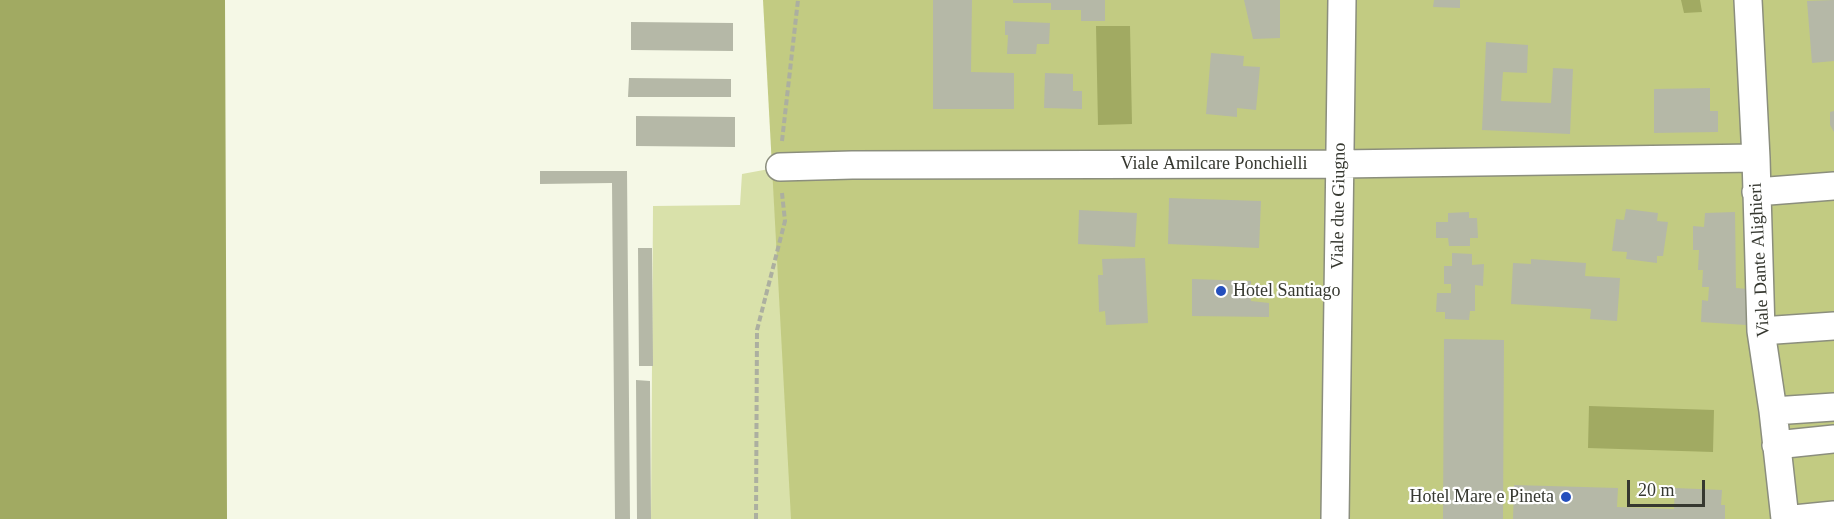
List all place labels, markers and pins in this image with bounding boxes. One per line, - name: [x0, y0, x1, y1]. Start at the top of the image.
- place label: Hotel Santiago: [1233, 280, 1340, 302]
- marker: Hotel Santiago: [1214, 284, 1228, 298]
- place label: Hotel Mare e Pineta: [1410, 486, 1554, 508]
- marker: Hotel Mare e Pineta: [1559, 490, 1573, 504]

